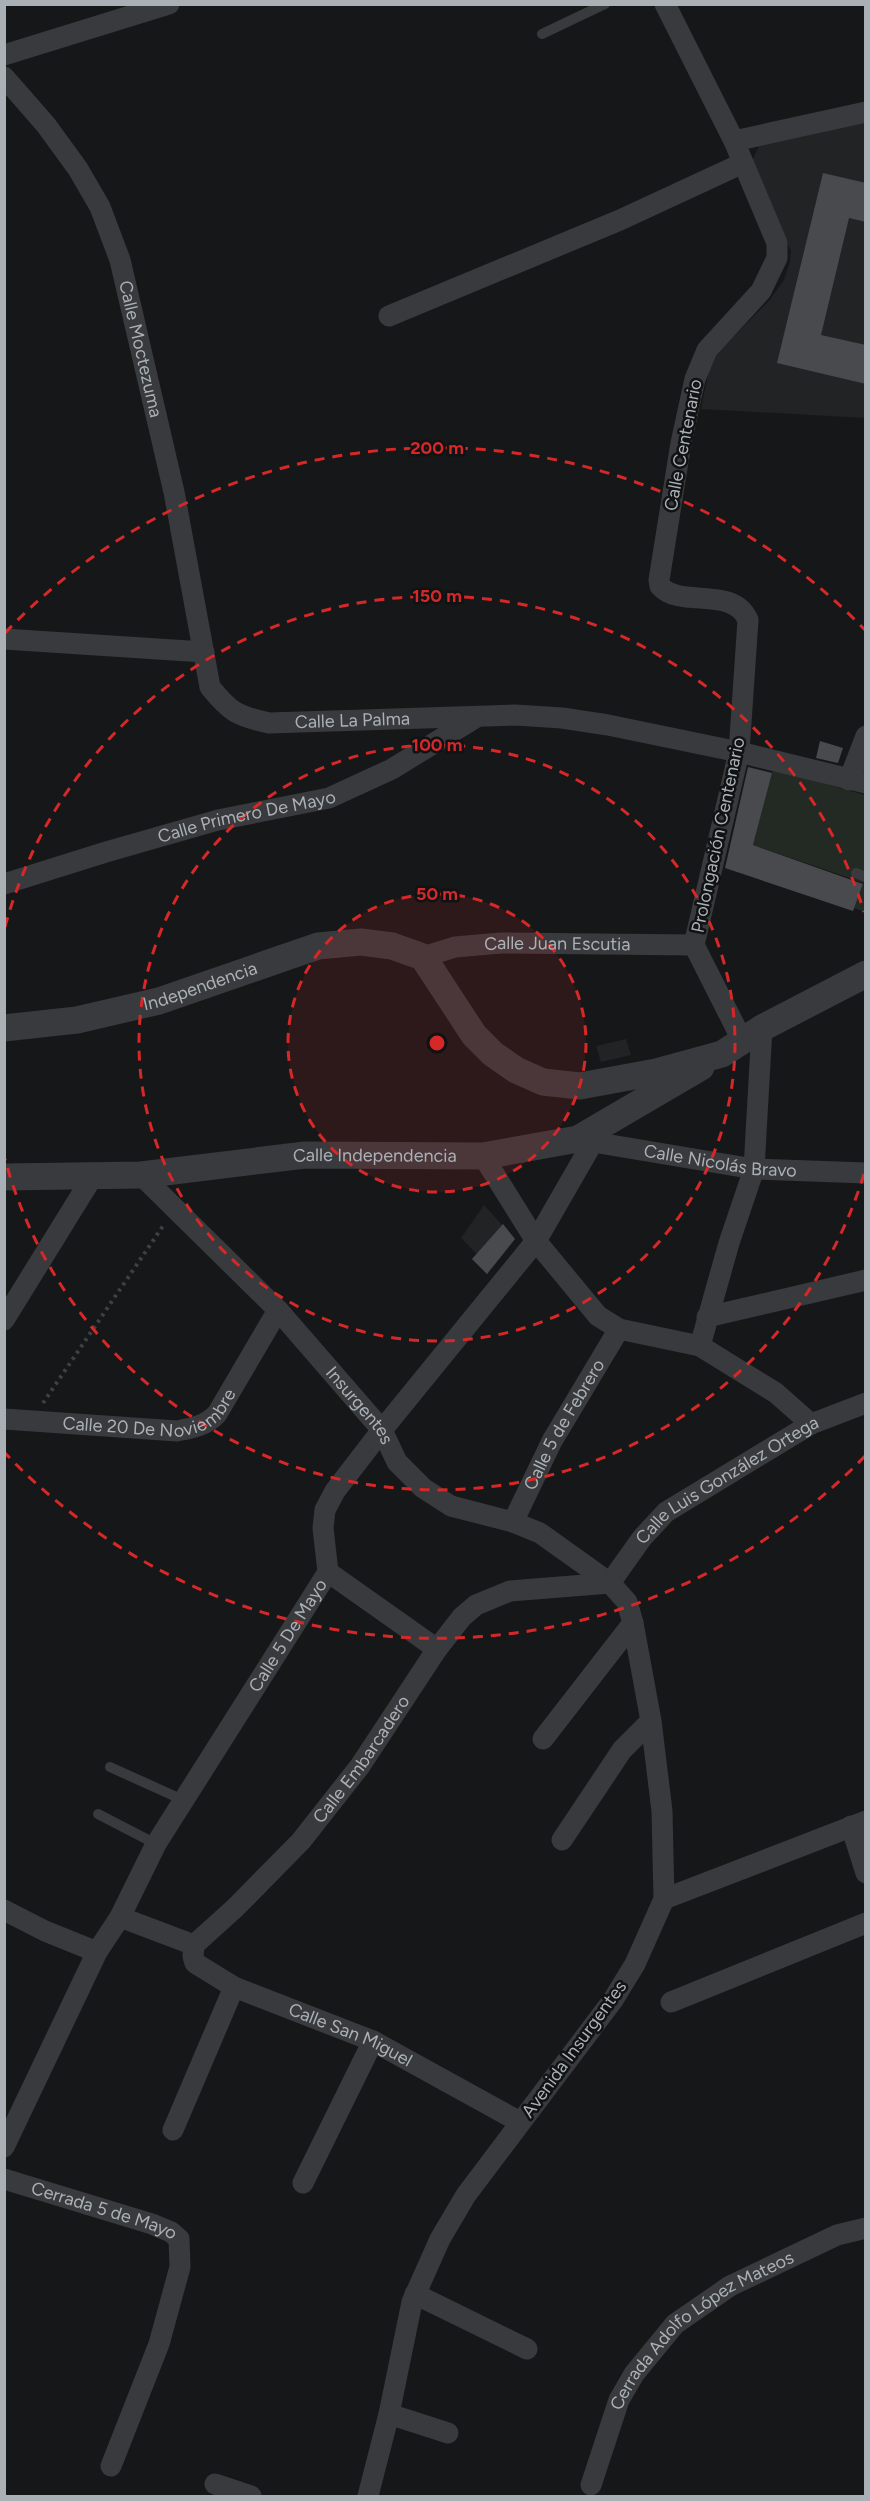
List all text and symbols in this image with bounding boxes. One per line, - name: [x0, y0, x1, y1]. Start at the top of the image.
- street label: Calle Moctezuma: [114, 278, 167, 419]
- street label: Calle Centenario: [659, 377, 707, 513]
- text: 200 m: [410, 437, 464, 459]
- text: 150 m: [412, 585, 462, 607]
- street label: Calle La Palma: [294, 707, 410, 733]
- text: 100 m: [412, 734, 462, 756]
- street label: Prolongación Centenario: [687, 735, 749, 935]
- street label: Calle Primero De Mayo: [155, 785, 339, 848]
- text: 50 m: [416, 883, 458, 905]
- street label: Calle Juan Escutia: [483, 932, 631, 955]
- street label: Independencia: [141, 957, 260, 1015]
- centre of rings: [427, 1033, 447, 1053]
- street label: Calle Nicolás Bravo: [642, 1140, 797, 1182]
- street label: Calle Independencia: [292, 1144, 457, 1167]
- street label: Calle 5 de Febrero: [519, 1355, 609, 1494]
- street label: Insurgentes: [321, 1362, 398, 1448]
- street label: Calle 20 De Noviembre: [62, 1385, 241, 1442]
- street label: Calle Luis González Ortega: [631, 1411, 822, 1549]
- street label: Calle 5 De Mayo: [244, 1575, 332, 1696]
- street label: Calle Embarcadero: [308, 1691, 414, 1828]
- street label: Avenida Insurgentes: [517, 1976, 631, 2122]
- street label: Calle San Miguel: [285, 1998, 416, 2072]
- street label: Cerrada 5 de Mayo: [29, 2177, 183, 2244]
- street label: Cerrada Adolfo López Mateos: [606, 2246, 797, 2413]

